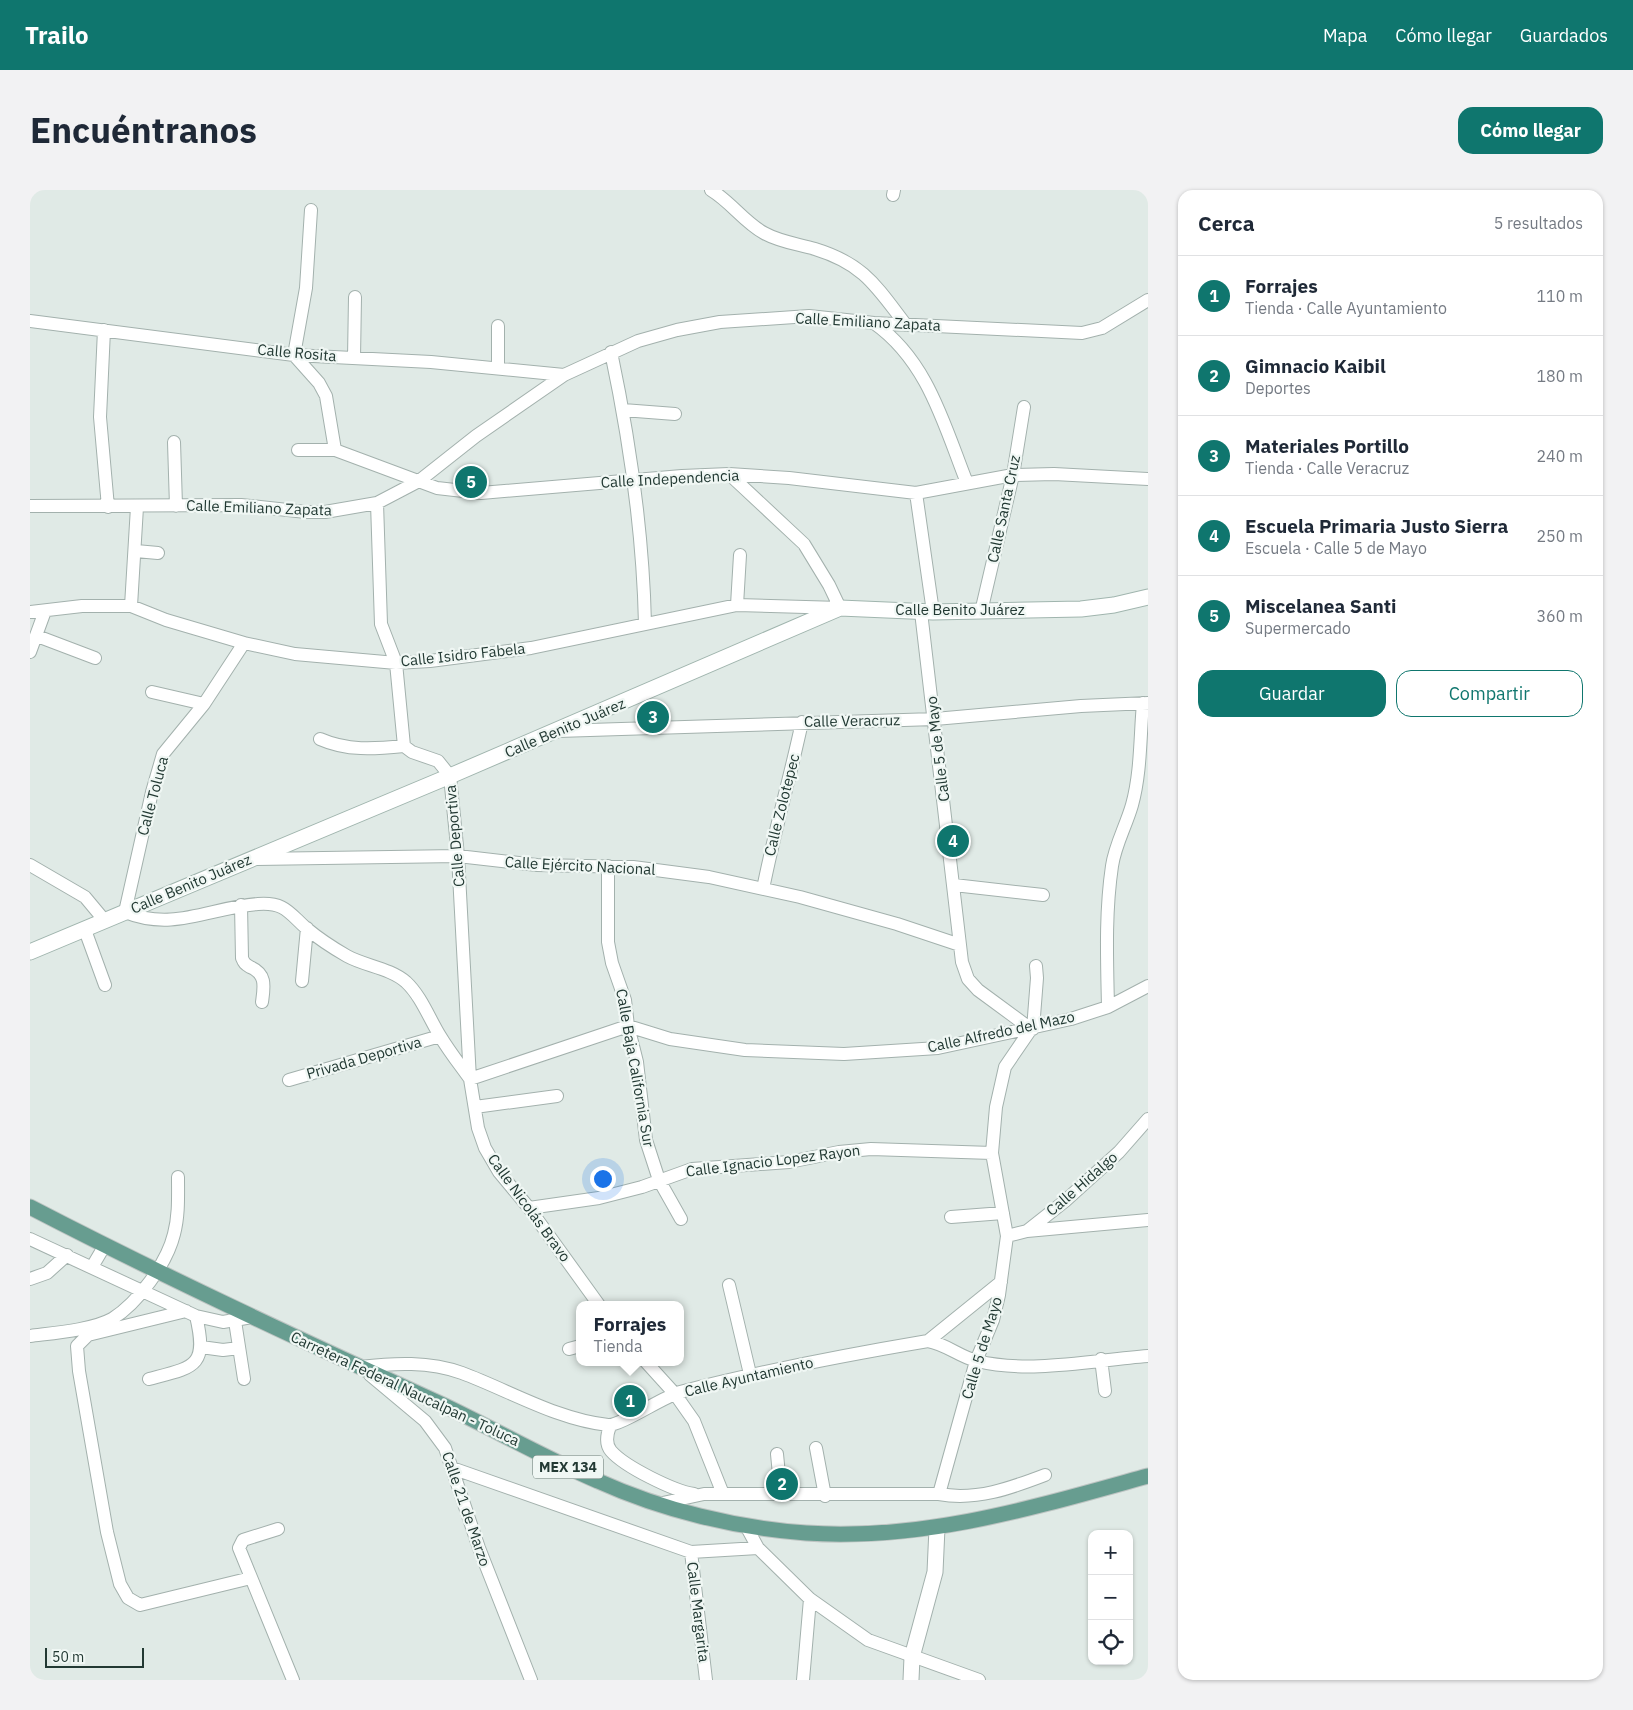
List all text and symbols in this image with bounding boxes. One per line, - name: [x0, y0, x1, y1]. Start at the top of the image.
- text: Trailo: [25, 19, 89, 51]
- text: Mapa: [1323, 24, 1367, 47]
- text: Cómo llegar: [1395, 24, 1492, 47]
- text: Guardados: [1520, 24, 1608, 47]
- text: Encuéntranos: [30, 107, 257, 153]
- button: Cómo llegar: [1458, 107, 1603, 154]
- text: Cerca: [1198, 209, 1255, 237]
- text: 5 resultados: [1494, 213, 1583, 233]
- text: Forrajes: [1245, 274, 1318, 298]
- text: 1: [1209, 286, 1219, 306]
- text: 110 m: [1536, 286, 1583, 306]
- text: Tienda · Calle Ayuntamiento: [1245, 298, 1447, 318]
- street label: Calle Emiliano Zapata: [795, 308, 941, 335]
- street label: Calle Rosita: [257, 340, 337, 365]
- text: Gimnacio Kaibil: [1245, 354, 1386, 378]
- text: 2: [1209, 366, 1219, 386]
- text: 180 m: [1536, 366, 1583, 386]
- text: Deportes: [1245, 378, 1311, 398]
- text: Materiales Portillo: [1245, 434, 1409, 458]
- text: 3: [1209, 446, 1219, 466]
- text: 240 m: [1536, 446, 1583, 466]
- street label: Calle Santa Cruz: [983, 453, 1024, 564]
- text: Tienda · Calle Veracruz: [1245, 458, 1409, 478]
- pin: 5: [455, 463, 487, 501]
- street label: Calle Independencia: [600, 465, 740, 492]
- street label: Calle Emiliano Zapata: [186, 495, 332, 520]
- text: Escuela Primaria Justo Sierra: [1245, 514, 1508, 538]
- text: 4: [1209, 526, 1219, 546]
- text: 250 m: [1536, 526, 1583, 546]
- text: Escuela · Calle 5 de Mayo: [1245, 538, 1427, 558]
- text: Miscelanea Santi: [1245, 594, 1397, 618]
- street label: Calle Benito Juárez: [895, 600, 1025, 619]
- text: 5: [1209, 606, 1219, 626]
- text: 360 m: [1536, 606, 1583, 626]
- text: Supermercado: [1245, 618, 1351, 638]
- street label: Calle Isidro Fabela: [400, 639, 526, 670]
- button: Guardar: [1198, 670, 1386, 717]
- button: Compartir: [1396, 670, 1583, 717]
- street label: Calle Benito Juárez: [502, 694, 628, 762]
- street label: Calle 5 de Mayo: [922, 695, 953, 803]
- pin: 3: [637, 698, 669, 736]
- street label: Calle Veracruz: [804, 710, 900, 731]
- street label: Calle Zolotepec: [760, 751, 803, 858]
- street label: Calle Toluca: [133, 754, 172, 838]
- street label: Calle Deportiva: [441, 784, 468, 888]
- pin: 4: [937, 822, 969, 860]
- street label: Calle Benito Juárez: [128, 850, 254, 918]
- street label: Calle Ejército Nacional: [504, 852, 656, 879]
- street label: Calle Baja California Sur: [612, 987, 659, 1149]
- street label: Calle Alfredo del Mazo: [926, 1007, 1076, 1056]
- street label: Privada Deportiva: [304, 1032, 424, 1083]
- street label: Calle Ignacio Lopez Rayon: [685, 1140, 861, 1181]
- street label: Calle Hidalgo: [1042, 1147, 1121, 1220]
- street label: Calle Nicolás Bravo: [484, 1150, 575, 1266]
- your location: [590, 1166, 616, 1192]
- street label: Calle 5 de Mayo: [957, 1294, 1006, 1401]
- popup: [576, 1301, 684, 1366]
- text: Forrajes: [594, 1312, 666, 1336]
- street label: Carretera Federal Naucalpan - Toluca: [288, 1327, 523, 1450]
- text: Tienda: [594, 1336, 642, 1356]
- street label: Calle Ayuntamiento: [683, 1352, 815, 1401]
- pin: 1: [614, 1382, 646, 1420]
- street label: Calle 21 de Marzo: [438, 1449, 495, 1569]
- road number: MEX 134: [533, 1456, 603, 1478]
- pin: 2: [766, 1465, 798, 1503]
- map controls: [1088, 1530, 1133, 1665]
- button: +: [1088, 1530, 1133, 1575]
- street label: Calle Margarita: [683, 1561, 714, 1663]
- button: −: [1088, 1575, 1133, 1620]
- button: locate: [1088, 1620, 1133, 1665]
- scale bar: [45, 1645, 144, 1668]
- text: 50 m: [52, 1648, 84, 1666]

